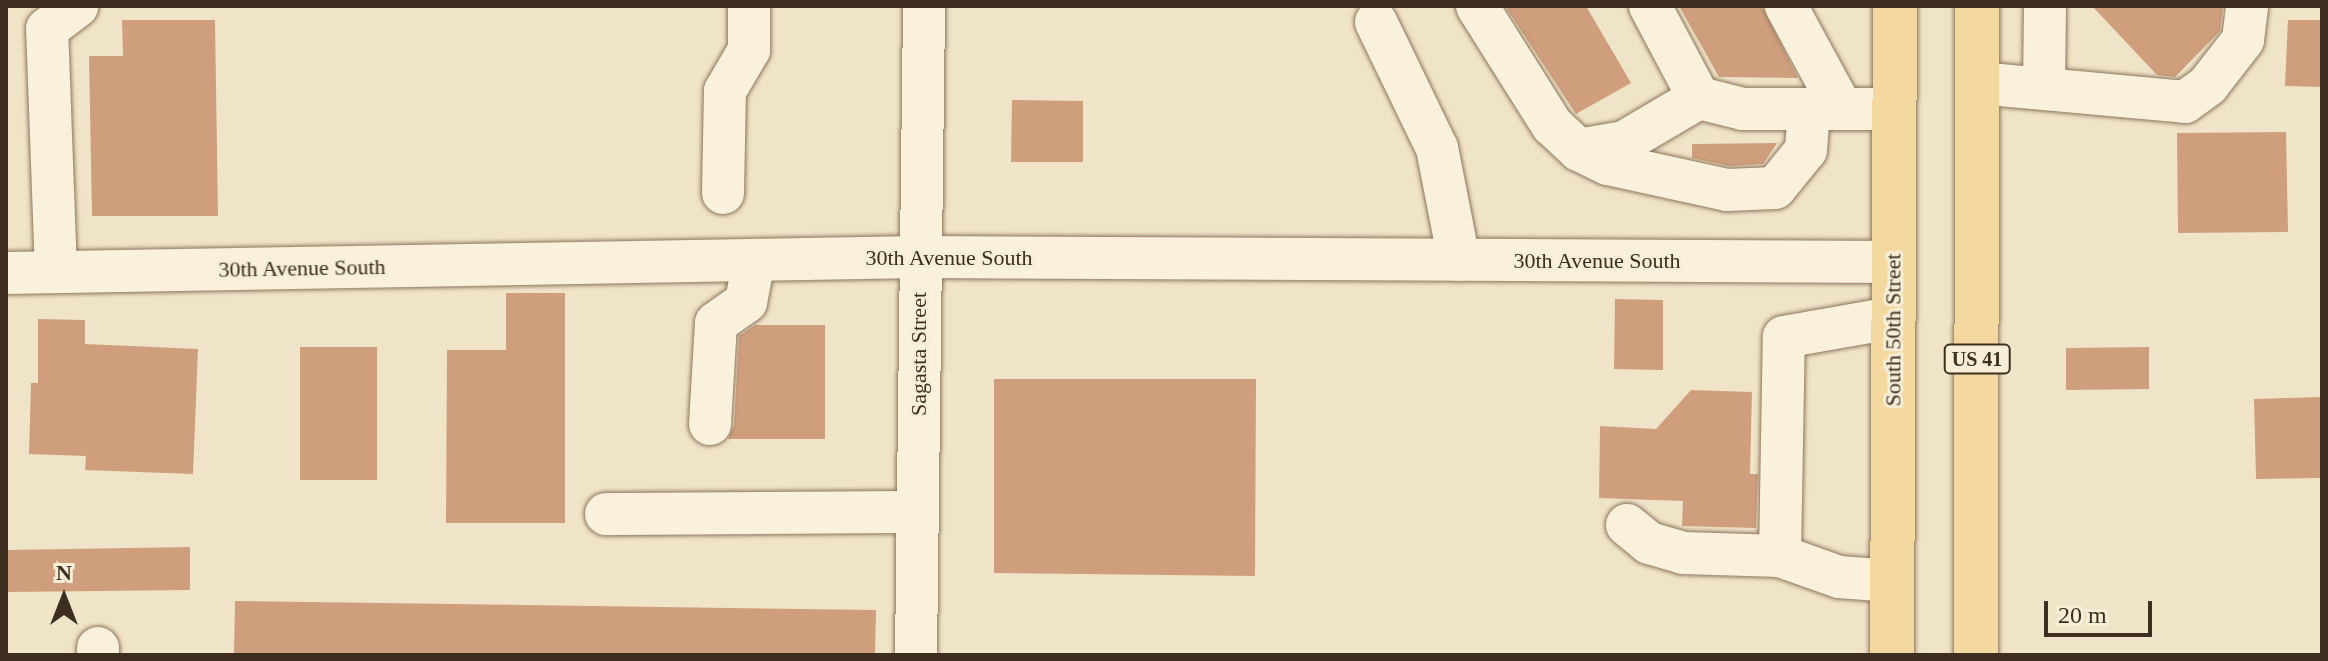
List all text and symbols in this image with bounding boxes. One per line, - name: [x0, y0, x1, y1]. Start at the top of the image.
- street label: 30th Avenue South: [865, 245, 1033, 271]
- street label: 30th Avenue South: [1513, 248, 1681, 274]
- street label: 30th Avenue South: [218, 253, 386, 283]
- street label: South 50th Street: [1880, 254, 1906, 406]
- street label: Sagasta Street: [906, 292, 932, 416]
- road number: US 41: [1943, 343, 2011, 375]
- north arrow: [24, 557, 104, 637]
- text: N: [56, 560, 72, 585]
- scale bar: [2048, 585, 2156, 635]
- text: 20 m: [2058, 602, 2107, 628]

